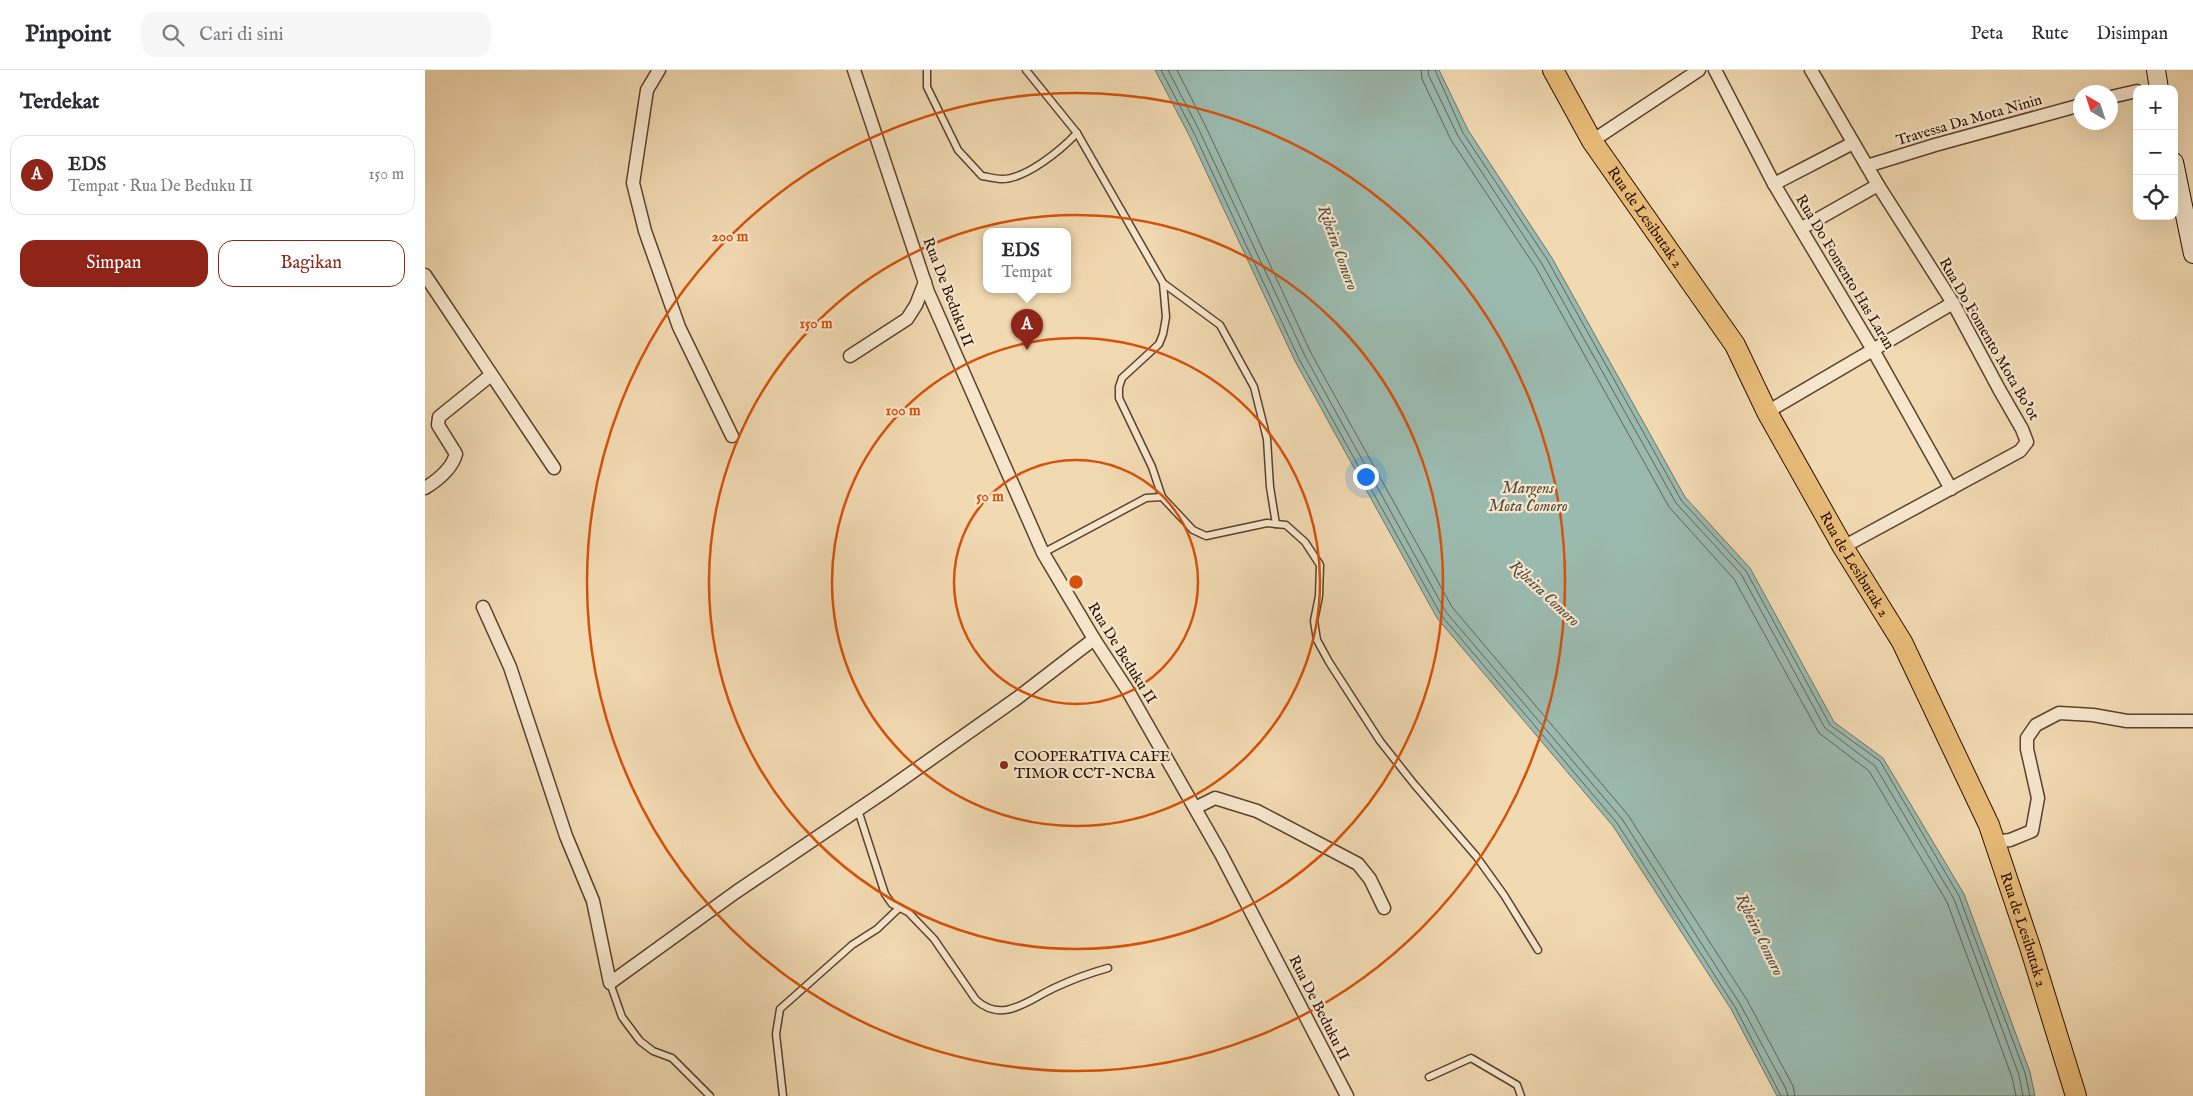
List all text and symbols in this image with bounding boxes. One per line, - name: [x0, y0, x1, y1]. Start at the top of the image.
- search box: [141, 12, 491, 57]
- text: Pinpoint: [25, 19, 111, 50]
- icon: search: [159, 21, 187, 49]
- text: Cari di sini: [199, 23, 284, 47]
- text: Peta: [1971, 23, 2003, 46]
- text: Rute: [2031, 23, 2069, 46]
- text: Disimpan: [2097, 23, 2168, 46]
- north arrow: [2073, 85, 2118, 130]
- map controls: [2133, 85, 2178, 220]
- button: +: [2133, 85, 2178, 130]
- text: Terdekat: [20, 89, 99, 116]
- street label: Travessa Da Mota Ninin: [1894, 90, 2044, 150]
- button: −: [2133, 130, 2178, 175]
- text: EDS: [68, 153, 106, 177]
- street label: Rua de Lesibutak 2: [1603, 163, 1688, 272]
- text: A: [32, 165, 42, 185]
- text: 150 m: [369, 165, 404, 185]
- button: locate: [2133, 175, 2178, 220]
- text: Tempat · Rua De Beduku II: [68, 177, 253, 197]
- street label: Rua Do Fomento Has Laran: [1791, 191, 1899, 353]
- water label: Ribeira Comoro: [1312, 203, 1362, 293]
- text: 200 m: [712, 227, 749, 246]
- popup: [983, 228, 1071, 293]
- street label: Rua De Beduku II: [918, 235, 978, 350]
- text: EDS: [1001, 239, 1040, 263]
- button: Simpan: [20, 240, 208, 287]
- button: Bagikan: [218, 240, 405, 287]
- street label: Rua Do Fomento Mota Bo’ot: [1935, 254, 2043, 424]
- text: Tempat: [1001, 263, 1053, 283]
- pin: A: [1011, 309, 1043, 350]
- text: 150 m: [799, 314, 833, 333]
- text: 100 m: [885, 401, 921, 420]
- your location: [1353, 464, 1379, 490]
- water label: Margens Mota Comoro: [1488, 479, 1568, 517]
- text: 50 m: [976, 487, 1004, 506]
- street label: Rua de Lesibutak 2: [1816, 508, 1894, 620]
- water label: Ribeira Comoro: [1505, 556, 1583, 632]
- centre of rings: [1067, 573, 1085, 591]
- street label: Rua De Beduku II: [1083, 599, 1161, 708]
- place label: COOPERATIVA CAFE TIMOR CCT-NCBA: [1014, 747, 1170, 783]
- marker: COOPERATIVA CAFE TIMOR CCT-NCBA: [998, 759, 1010, 771]
- street label: Rua de Lesibutak 2: [1996, 870, 2051, 989]
- water label: Ribeira Comoro: [1731, 891, 1788, 979]
- street label: Rua De Beduku II: [1284, 952, 1354, 1064]

